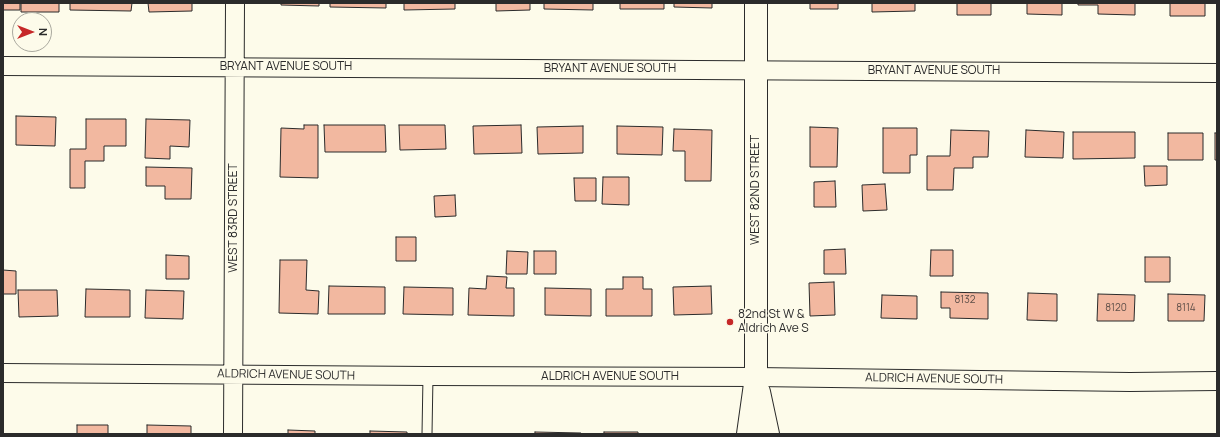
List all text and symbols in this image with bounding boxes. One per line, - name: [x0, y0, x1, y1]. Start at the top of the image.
- north arrow: [12, 12, 52, 52]
- text: N: [36, 28, 51, 36]
- street label: BRYANT AVENUE SOUTH: [220, 60, 352, 74]
- street label: BRYANT AVENUE SOUTH: [544, 62, 676, 76]
- street label: BRYANT AVENUE SOUTH: [868, 64, 1000, 78]
- street label: WEST 82ND STREET: [749, 135, 763, 245]
- street label: WEST 83RD STREET: [227, 163, 241, 273]
- house number: 8132: [955, 294, 975, 306]
- house number: 8120: [1105, 302, 1127, 314]
- house number: 8114: [1176, 302, 1196, 314]
- place label: 82nd St W & Aldrich Ave S: [738, 308, 809, 336]
- marker: 82nd St W & Aldrich Ave S: [725, 317, 735, 327]
- street label: ALDRICH AVENUE SOUTH: [217, 367, 355, 383]
- street label: ALDRICH AVENUE SOUTH: [541, 370, 679, 384]
- street label: ALDRICH AVENUE SOUTH: [865, 371, 1003, 387]

